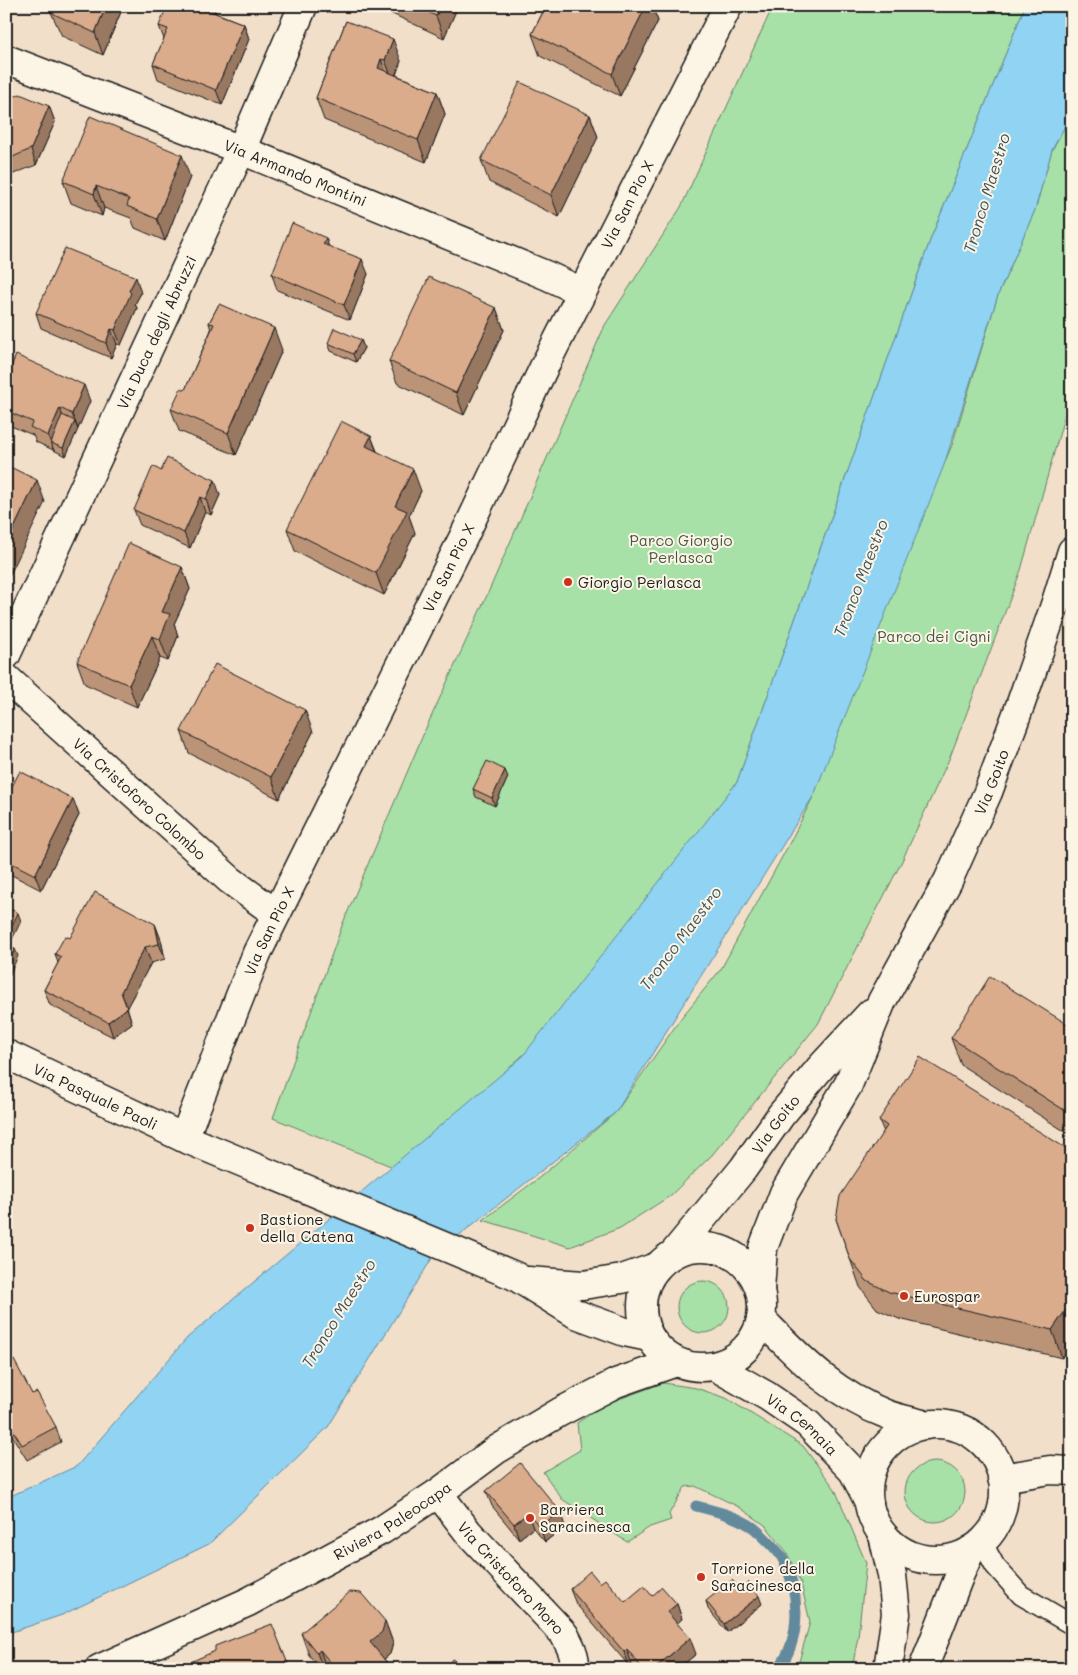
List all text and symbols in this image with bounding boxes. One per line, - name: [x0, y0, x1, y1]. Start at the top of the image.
- water label: Tronco Maestro: [958, 130, 1014, 255]
- street label: Via Armando Montini: [221, 134, 370, 211]
- street label: Via San Pio X: [596, 157, 658, 252]
- street label: Via Duca degli Abruzzi: [112, 252, 201, 412]
- water label: Tronco Maestro: [828, 516, 892, 640]
- street label: Via San Pio X: [418, 520, 479, 616]
- park label: Parco Giorgio Perlasca: [630, 530, 733, 567]
- place label: Giorgio Perlasca: [578, 572, 702, 592]
- marker: Giorgio Perlasca: [562, 576, 574, 588]
- park label: Parco dei Cigni: [877, 626, 991, 646]
- street label: Via Cristoforo Colombo: [69, 733, 211, 864]
- street label: Via Goito: [969, 747, 1013, 818]
- water label: Tronco Maestro: [634, 882, 726, 994]
- street label: Via San Pio X: [239, 883, 299, 978]
- street label: Via Pasquale Paoli: [30, 1058, 161, 1134]
- street label: Via Goito: [747, 1090, 804, 1158]
- place label: Bastione della Catena: [260, 1209, 354, 1246]
- marker: Bastione della Catena: [244, 1222, 256, 1234]
- water label: Tronco Maestro: [296, 1254, 380, 1371]
- place label: Eurospar: [914, 1286, 981, 1306]
- marker: Eurospar: [898, 1290, 910, 1302]
- street label: Via Cernaia: [763, 1389, 843, 1459]
- street label: Riviera Paleocapa: [330, 1477, 455, 1564]
- place label: Barriera Saracinesca: [540, 1499, 631, 1536]
- marker: Barriera Saracinesca: [524, 1512, 536, 1524]
- street label: Via Cristoforo Moro: [453, 1517, 569, 1638]
- place label: Torrione della Saracinesca: [711, 1558, 815, 1595]
- marker: Torrione della Saracinesca: [695, 1571, 707, 1583]

